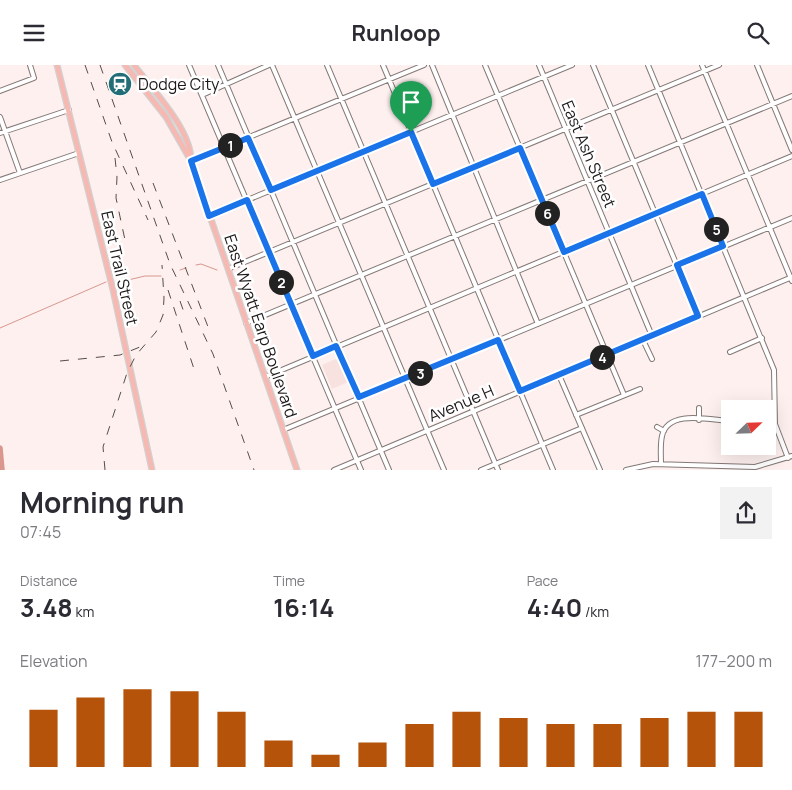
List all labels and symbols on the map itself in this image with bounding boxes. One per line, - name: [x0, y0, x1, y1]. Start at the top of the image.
- station icon: Dodge City: [107, 71, 133, 97]
- place label: Dodge City: [138, 73, 220, 95]
- pin: [390, 81, 432, 132]
- street label: East Ash Street: [557, 97, 621, 211]
- pin: 1: [218, 133, 242, 157]
- pin: 6: [534, 201, 560, 225]
- street label: East Trail Street: [96, 209, 144, 327]
- pin: 5: [704, 217, 728, 241]
- street label: East Wyatt Earp Boulevard: [219, 231, 303, 421]
- pin: 2: [268, 269, 294, 295]
- pin: 4: [590, 345, 614, 369]
- pin: 3: [408, 361, 432, 385]
- street label: Avenue H: [425, 379, 497, 427]
- north arrow: [721, 400, 776, 455]

